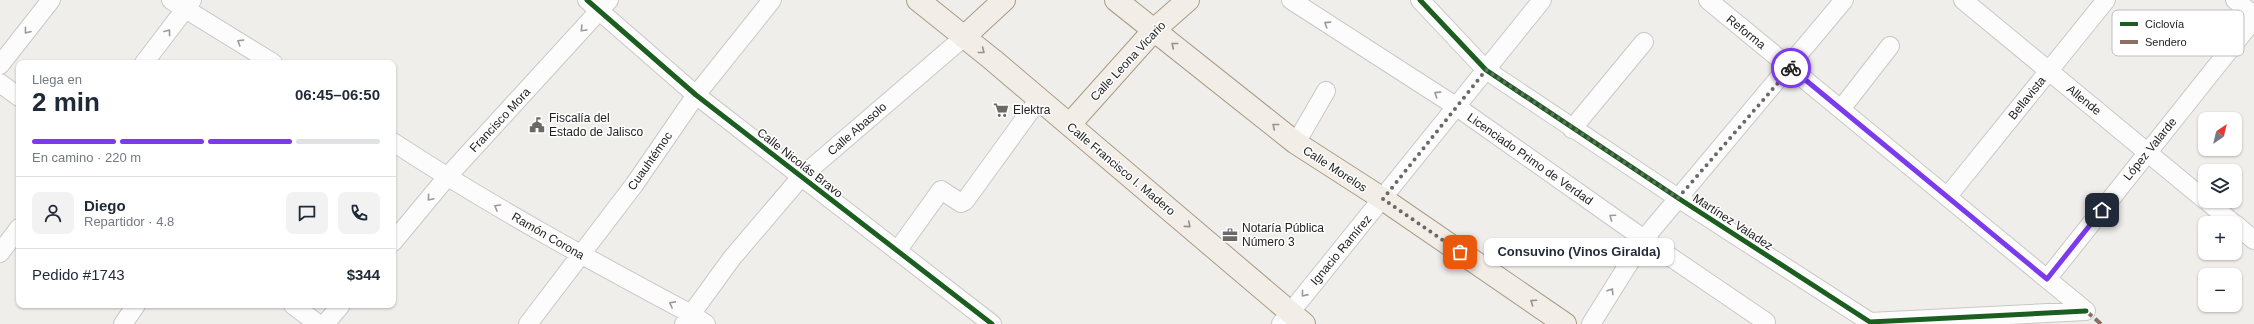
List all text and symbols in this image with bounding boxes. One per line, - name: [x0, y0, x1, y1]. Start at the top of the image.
- legend: [2112, 10, 2244, 56]
- street label: Reforma: [1724, 12, 1769, 52]
- street label: Calle Leona Vicario: [1087, 18, 1169, 104]
- text: Ciclovía: [2145, 18, 2185, 30]
- one-way arrow: [1325, 21, 1332, 28]
- one-way arrow: [580, 24, 588, 32]
- one-way arrow: [25, 26, 32, 33]
- one-way arrow: [163, 29, 170, 36]
- text: Sendero: [2145, 36, 2187, 48]
- one-way arrow: [237, 40, 244, 47]
- one-way arrow: [1171, 42, 1178, 49]
- one-way arrow: [977, 46, 984, 53]
- courier: [1771, 48, 1811, 88]
- icon: bike: [1780, 57, 1802, 79]
- text: Llega en: [32, 72, 82, 87]
- street label: Bellavista: [2005, 73, 2049, 122]
- street label: Allende: [2064, 82, 2104, 118]
- street label: Francisco Mora: [467, 85, 534, 155]
- text: 06:45–06:50: [295, 86, 380, 103]
- text: 2 min: [32, 87, 100, 117]
- one-way arrow: [1434, 92, 1441, 99]
- street label: Calle Abasolo: [825, 99, 890, 158]
- supermarket icon: Elektra: [992, 101, 1010, 119]
- place label: Elektra: [1013, 103, 1051, 117]
- street label: Licenciado Primo de Verdad: [1465, 110, 1595, 208]
- place label: Fiscalía del Estado de Jalisco: [549, 111, 643, 139]
- north arrow: [2198, 112, 2242, 156]
- map controls: [2198, 112, 2242, 312]
- street label: López Valarde: [2120, 115, 2180, 183]
- public building icon: Fiscalía del Estado de Jalisco: [528, 116, 546, 134]
- street label: Calle Francisco I. Madero: [1064, 120, 1178, 219]
- one-way arrow: [1272, 124, 1279, 131]
- street label: Calle Nicolás Bravo: [754, 125, 846, 201]
- street label: Cuauhtémoc: [625, 129, 675, 193]
- street label: Calle Morelos: [1300, 143, 1370, 195]
- text: En camino · 220 m: [32, 150, 141, 165]
- button: layers: [2198, 164, 2242, 208]
- street label: Martínez Valadez: [1690, 191, 1776, 253]
- button: person: [32, 192, 74, 234]
- button: chat: [286, 192, 328, 234]
- button: phone: [338, 192, 380, 234]
- one-way arrow: [427, 193, 434, 200]
- pin: [2085, 193, 2119, 227]
- text: Diego: [84, 197, 126, 214]
- icon: home: [2091, 199, 2113, 221]
- one-way arrow: [494, 204, 502, 211]
- street label: Ramón Corona: [509, 210, 587, 263]
- street label: Ignacio Ramírez: [1308, 212, 1374, 288]
- text: Repartidor · 4.8: [84, 214, 174, 229]
- one-way arrow: [1609, 214, 1616, 222]
- button: +: [2198, 216, 2242, 260]
- one-way arrow: [1183, 221, 1190, 228]
- place label: Notaría Pública Número 3: [1242, 221, 1324, 249]
- office icon: Notaría Pública Número 3: [1221, 226, 1239, 244]
- pin: [1443, 235, 1477, 269]
- callout: Consuvino (Vinos Giralda): [1484, 238, 1674, 266]
- icon: bag: [1449, 241, 1471, 263]
- text: Consuvino (Vinos Giralda): [1497, 244, 1661, 259]
- text: Pedido #1743: [32, 266, 125, 283]
- text: $344: [347, 266, 380, 283]
- button: −: [2198, 268, 2242, 312]
- one-way arrow: [1607, 288, 1614, 295]
- one-way arrow: [1302, 290, 1309, 297]
- one-way arrow: [1530, 300, 1537, 307]
- one-way arrow: [669, 301, 677, 308]

